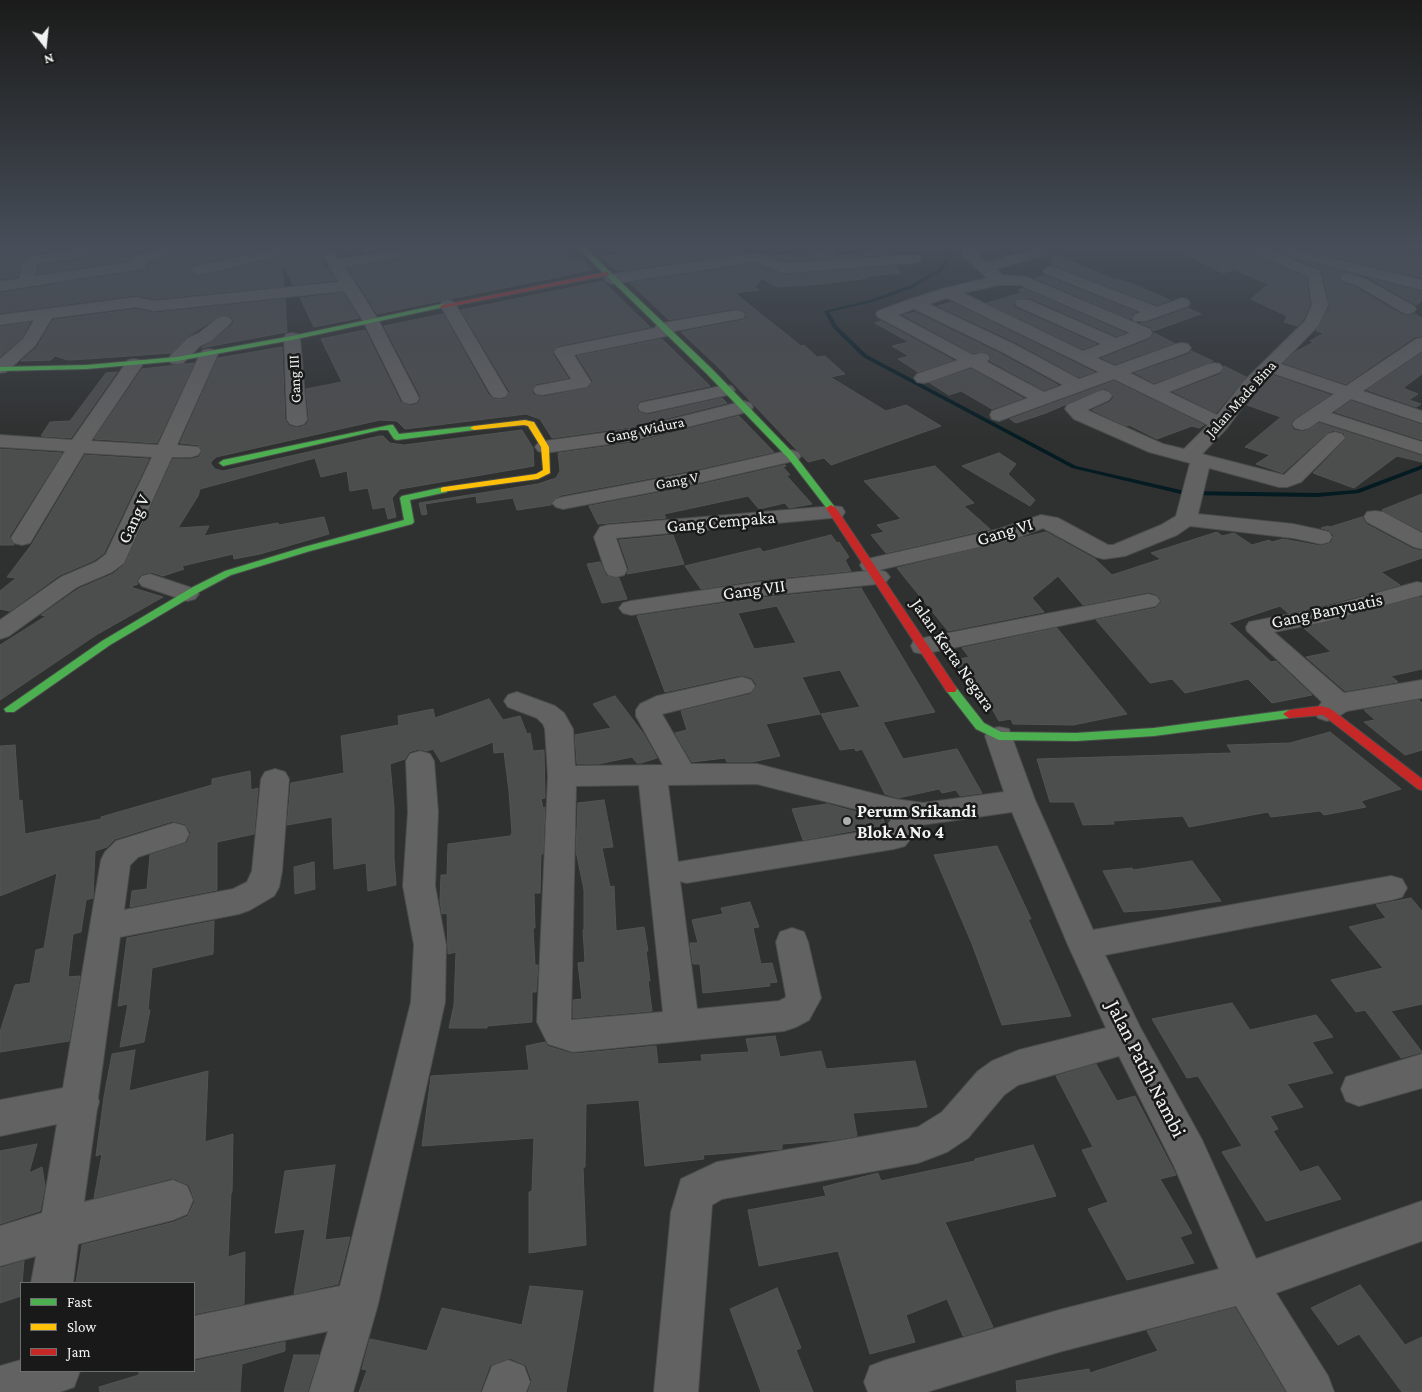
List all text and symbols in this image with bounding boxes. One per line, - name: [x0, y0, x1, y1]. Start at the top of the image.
- north arrow: [20, 20, 70, 70]
- text: N: [42, 50, 56, 68]
- street label: Gang III: [285, 354, 305, 404]
- street label: Jalan Made Bina: [1202, 357, 1280, 441]
- street label: Gang Widura: [604, 413, 686, 447]
- street label: Gang V: [654, 468, 700, 494]
- street label: Gang V: [113, 491, 155, 547]
- street label: Gang Cempaka: [666, 506, 776, 538]
- street label: Gang VI: [974, 513, 1036, 551]
- street label: Gang VII: [721, 575, 787, 605]
- street label: Gang Banyuatis: [1269, 589, 1385, 633]
- street label: Jalan Kerta Negara: [906, 594, 1000, 716]
- place label: Perum Srikandi Blok A No 4: [857, 800, 976, 842]
- marker: Perum Srikandi Blok A No 4: [841, 815, 853, 827]
- street label: Jalan Patih Nambi: [1101, 996, 1191, 1142]
- legend: [20, 1282, 195, 1372]
- text: Fast: [67, 1294, 92, 1310]
- text: Slow: [67, 1319, 96, 1335]
- text: Jam: [67, 1344, 90, 1360]

